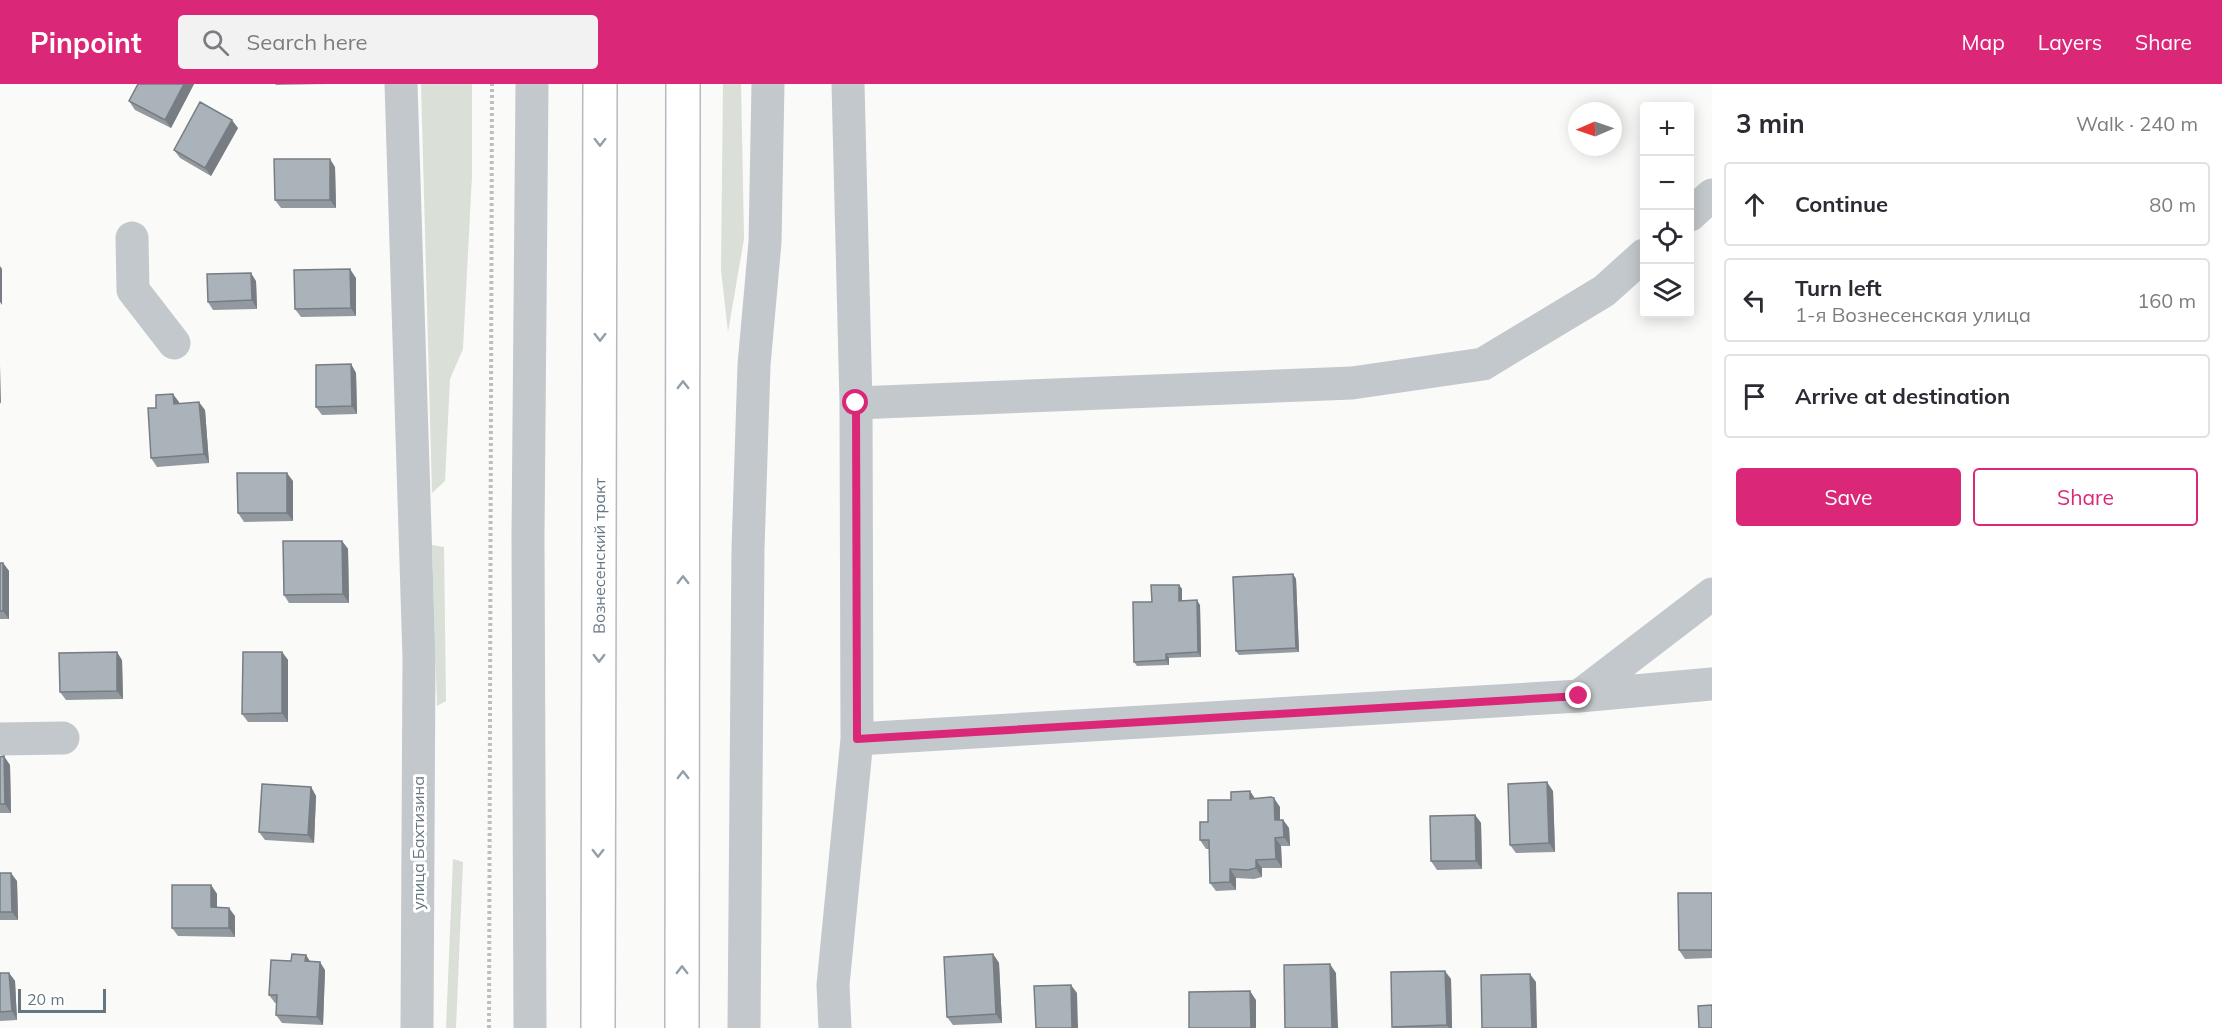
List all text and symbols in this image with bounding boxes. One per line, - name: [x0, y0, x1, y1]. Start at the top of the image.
- search box: [178, 15, 598, 69]
- text: Pinpoint: [30, 25, 142, 60]
- icon: search: [199, 26, 232, 59]
- text: Search here: [247, 28, 368, 56]
- text: Map: [1962, 29, 2005, 55]
- text: Layers: [2038, 29, 2102, 55]
- text: Share: [2135, 29, 2192, 55]
- north arrow: [1568, 102, 1622, 156]
- map controls: [1640, 102, 1694, 318]
- button: +: [1640, 102, 1694, 156]
- text: 3 min: [1736, 107, 1805, 140]
- text: Walk · 240 m: [2076, 111, 2198, 136]
- one-way arrow: [594, 138, 606, 147]
- button: −: [1640, 156, 1694, 210]
- icon: ahead: [1738, 188, 1771, 221]
- text: Continue: [1795, 190, 1888, 218]
- text: 80 m: [2149, 192, 2196, 217]
- button: locate: [1640, 210, 1694, 264]
- button: layers: [1640, 264, 1694, 318]
- text: Turn left: [1795, 274, 1882, 302]
- icon: left: [1738, 284, 1771, 317]
- text: 160 m: [2137, 288, 2196, 313]
- text: 1-я Вознесенская улица: [1795, 302, 2031, 327]
- one-way arrow: [594, 333, 606, 342]
- one-way arrow: [677, 380, 689, 389]
- icon: arrive: [1738, 380, 1771, 413]
- text: Arrive at destination: [1795, 382, 2010, 410]
- route start: [842, 389, 868, 415]
- button: Save: [1736, 468, 1961, 526]
- button: Share: [1973, 468, 2198, 526]
- street label: Вознесенский тракт: [589, 477, 609, 634]
- one-way arrow: [677, 575, 689, 584]
- one-way arrow: [593, 654, 605, 663]
- route end: [1565, 682, 1591, 708]
- one-way arrow: [677, 770, 689, 779]
- street label: улица Бахтизина: [408, 776, 428, 910]
- one-way arrow: [592, 849, 604, 858]
- one-way arrow: [676, 965, 688, 974]
- scale bar: [18, 986, 106, 1014]
- text: 20 m: [27, 989, 64, 1009]

